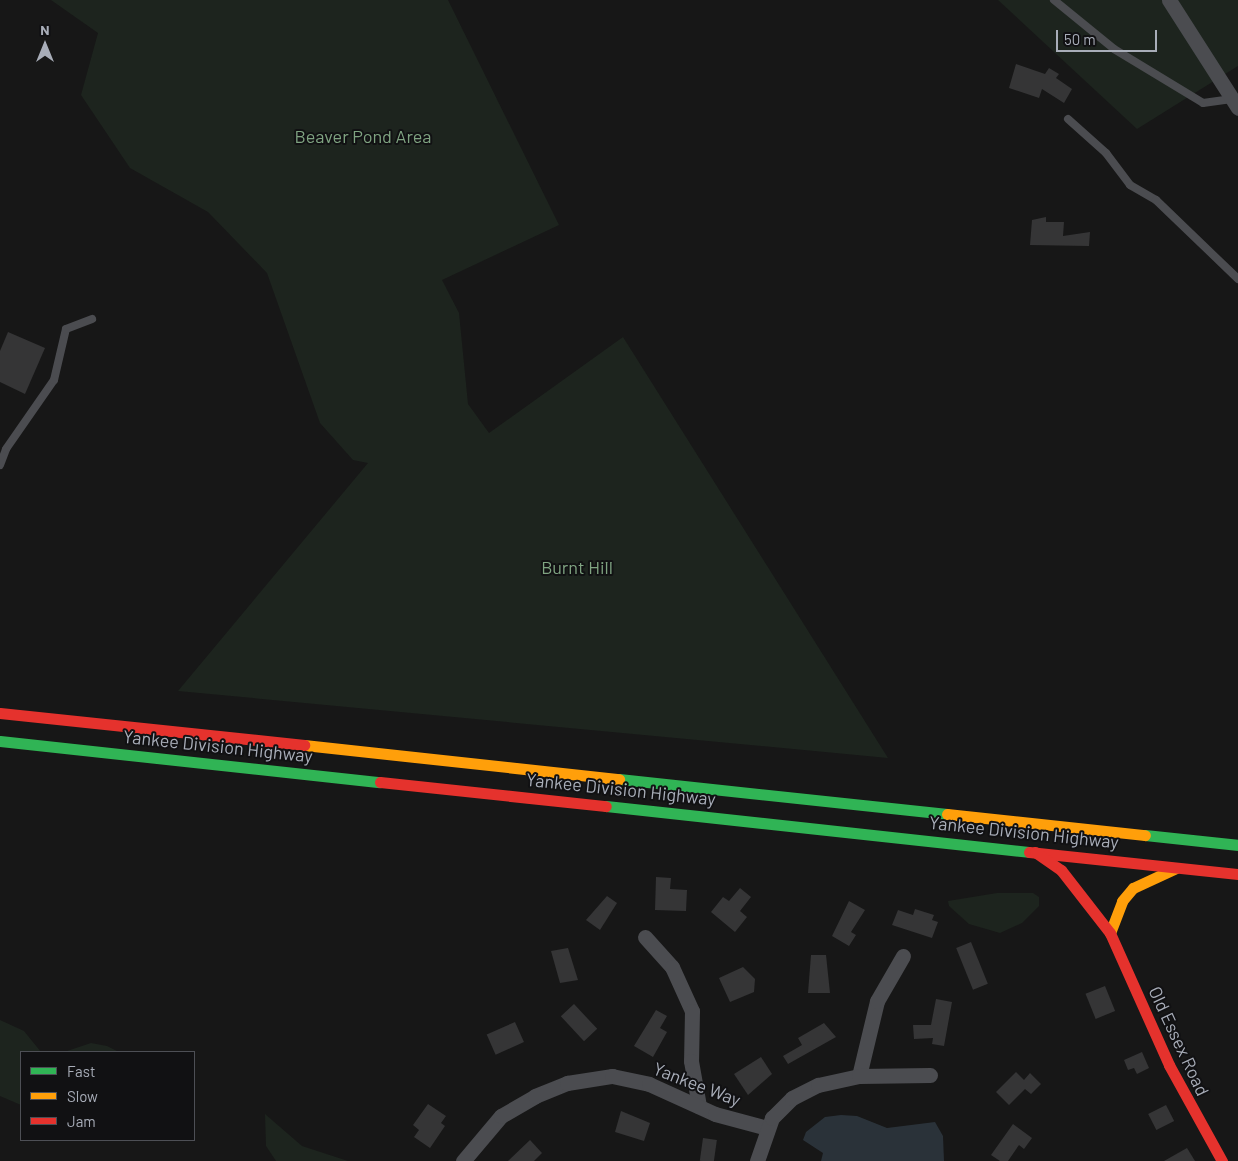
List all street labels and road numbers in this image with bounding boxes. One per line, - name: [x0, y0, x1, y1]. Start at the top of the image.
- street label: Yankee Division Highway: [122, 725, 314, 767]
- street label: Yankee Division Highway: [525, 768, 717, 810]
- street label: Yankee Division Highway: [928, 811, 1120, 853]
- street label: Old Essex Road: [1144, 983, 1214, 1099]
- street label: Yankee Way: [650, 1057, 744, 1111]

